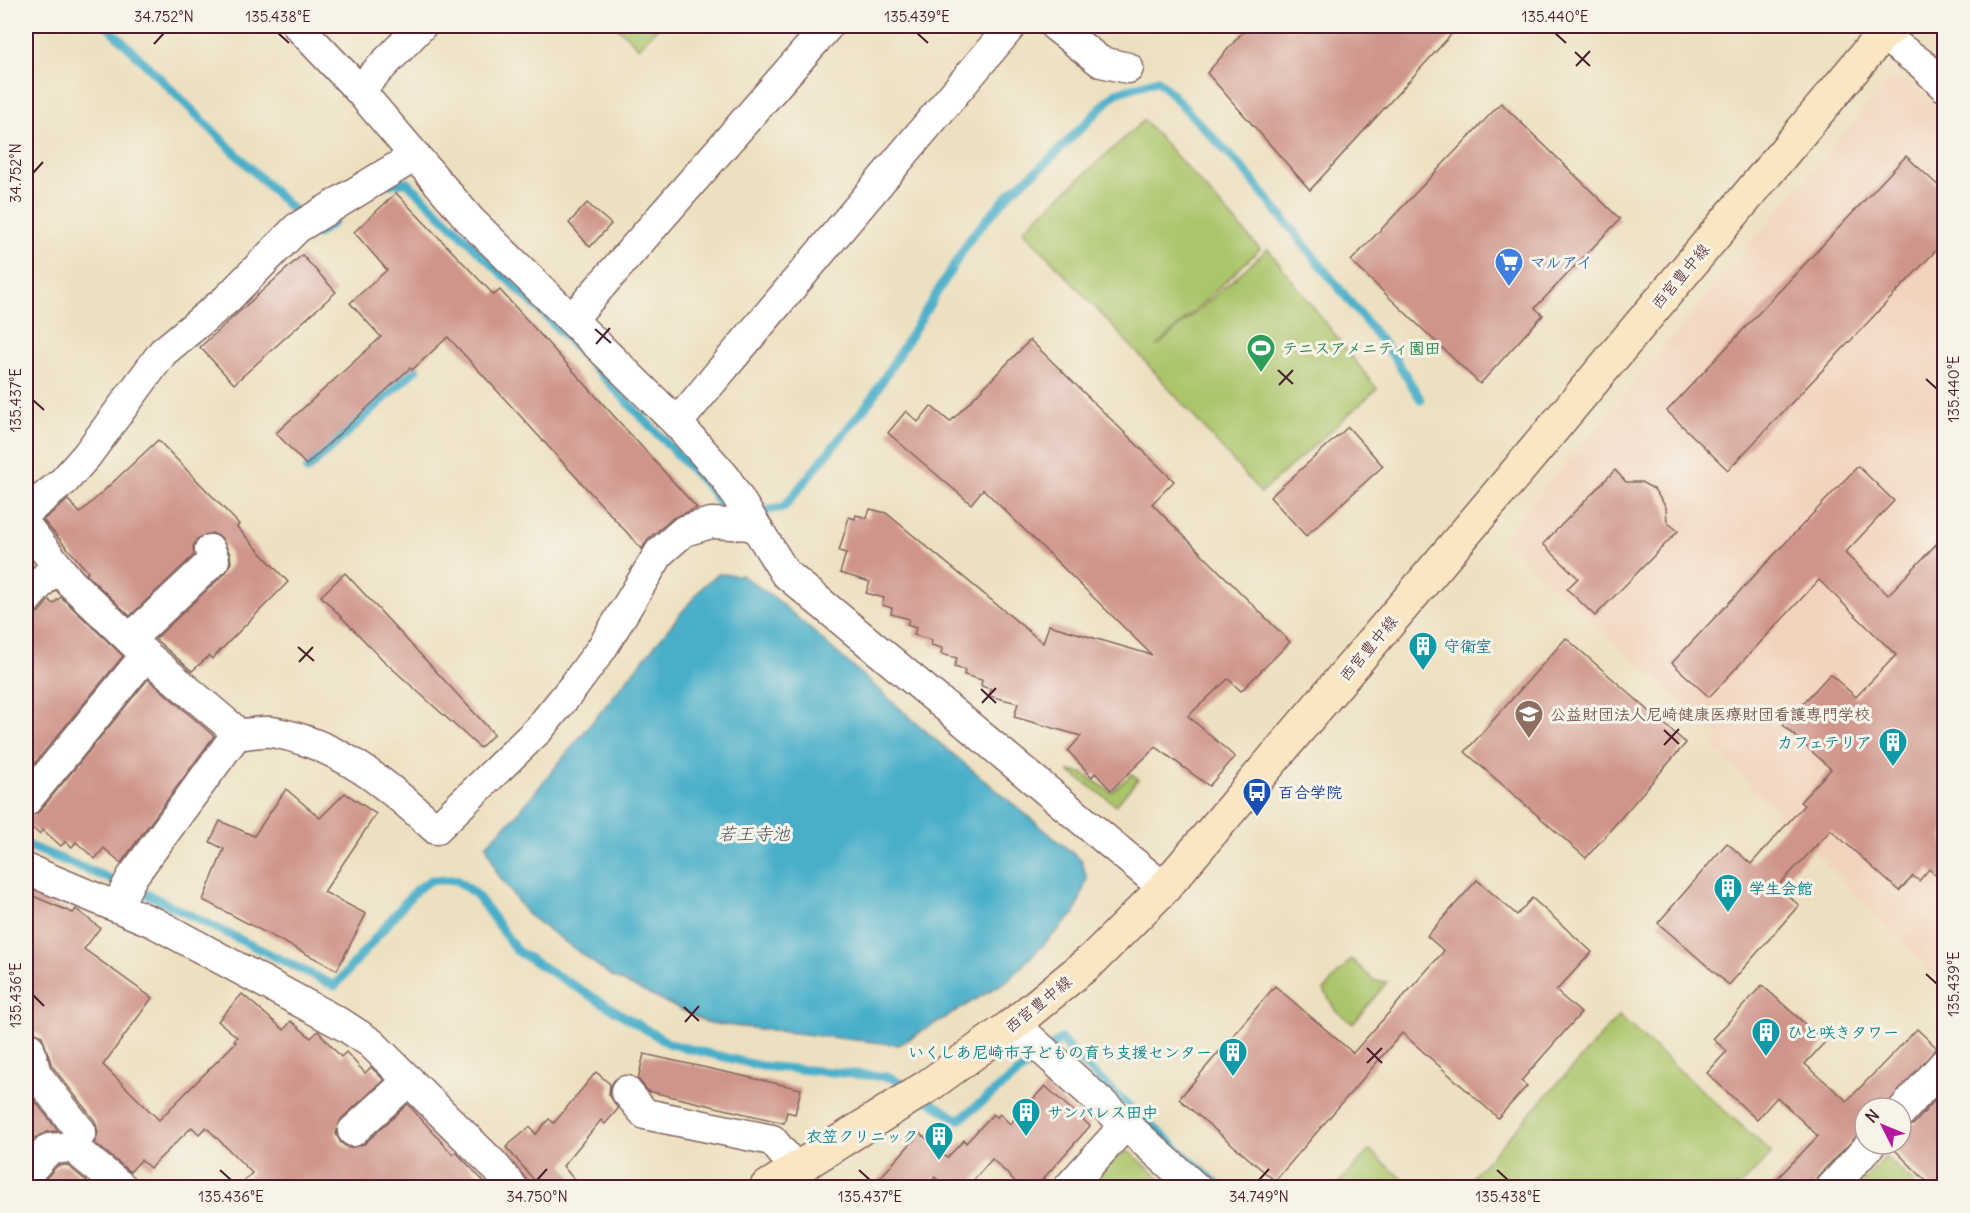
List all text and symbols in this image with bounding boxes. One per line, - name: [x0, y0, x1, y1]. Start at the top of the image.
- text: 34.752°N: [134, 7, 194, 26]
- text: 135.438°E: [245, 7, 311, 26]
- text: 135.439°E: [884, 7, 950, 26]
- text: 135.440°E: [1522, 7, 1589, 26]
- text: 34.752°N: [6, 143, 25, 203]
- street label: 西宮豊中線: [1647, 239, 1713, 313]
- supermarket icon: マルアイ: [1493, 246, 1525, 288]
- place label: マルアイ: [1530, 252, 1593, 272]
- sports icon: テニスアメニティ園田: [1245, 332, 1277, 374]
- place label: テニスアメニティ園田: [1282, 338, 1441, 358]
- text: 135.440°E: [1944, 355, 1963, 422]
- text: 135.437°E: [6, 368, 25, 432]
- street label: 西宮豊中線: [1335, 611, 1401, 685]
- building icon: 守衛室: [1407, 630, 1439, 672]
- place label: 守衛室: [1444, 636, 1492, 656]
- school or university icon: 公益財団法人尼崎健康医療財団看護専門学校: [1513, 698, 1545, 740]
- place label: 公益財団法人尼崎健康医療財団看護専門学校: [1550, 704, 1870, 724]
- building icon: カフェテリア: [1877, 726, 1909, 768]
- place label: カフェテリア: [1777, 732, 1872, 752]
- bus stop icon: 百合学院: [1241, 776, 1273, 818]
- place label: 百合学院: [1278, 782, 1342, 802]
- water label: 若王寺池: [718, 822, 791, 845]
- building icon: 学生会館: [1712, 872, 1744, 914]
- place label: 学生会館: [1749, 878, 1813, 898]
- text: 135.439°E: [1944, 951, 1963, 1017]
- text: 135.436°E: [6, 962, 25, 1028]
- street label: 西宮豊中線: [1001, 971, 1075, 1037]
- building icon: ひと咲きタワー: [1750, 1016, 1782, 1058]
- place label: ひと咲きタワー: [1787, 1022, 1899, 1042]
- building icon: いくしあ尼崎市子どもの育ち支援センター: [1217, 1036, 1249, 1078]
- place label: いくしあ尼崎市子どもの育ち支援センター: [908, 1042, 1212, 1062]
- building icon: サンパレス田中: [1010, 1096, 1042, 1138]
- north arrow: [1853, 1096, 1913, 1156]
- place label: サンパレス田中: [1047, 1102, 1158, 1122]
- text: N: [1861, 1105, 1883, 1127]
- building icon: 衣笠クリニック: [923, 1120, 955, 1162]
- place label: 衣笠クリニック: [806, 1126, 918, 1146]
- text: 135.436°E: [198, 1187, 264, 1206]
- text: 34.750°N: [506, 1187, 568, 1206]
- text: 135.437°E: [838, 1187, 902, 1206]
- text: 34.749°N: [1229, 1187, 1289, 1206]
- text: 135.438°E: [1475, 1187, 1541, 1206]

